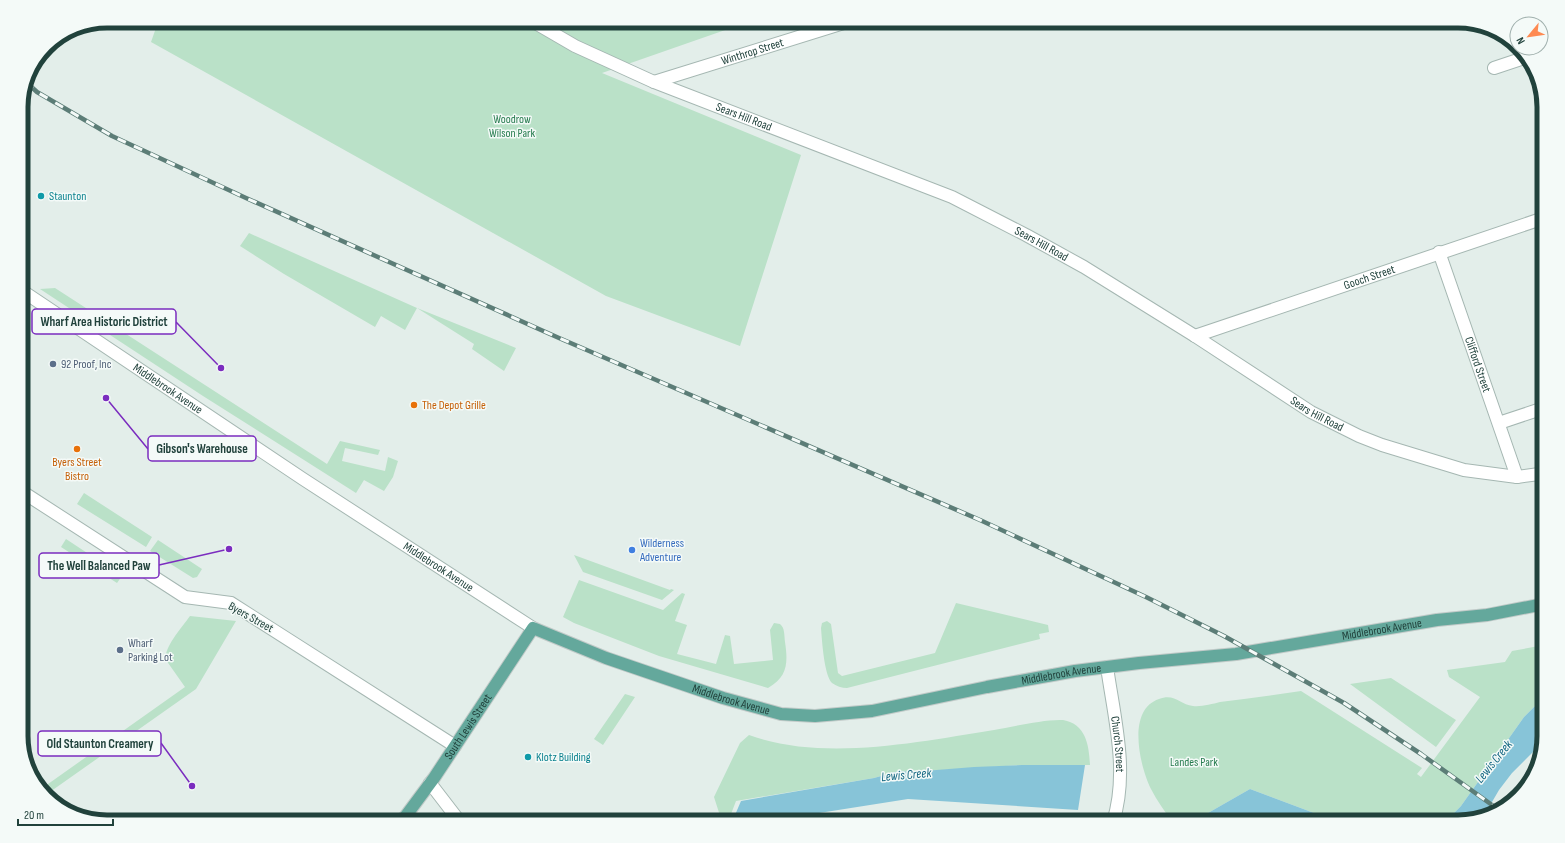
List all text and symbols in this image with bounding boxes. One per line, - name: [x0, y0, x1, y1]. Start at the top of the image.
- north arrow: [1509, 16, 1549, 56]
- street label: Winthrop Street: [719, 35, 786, 69]
- text: N: [1514, 35, 1528, 46]
- street label: Sears Hill Road: [714, 100, 774, 135]
- park label: Woodrow Wilson Park: [489, 112, 535, 141]
- place label: Staunton: [49, 189, 86, 204]
- marker: Staunton: [36, 191, 46, 201]
- street label: Sears Hill Road: [1012, 223, 1071, 265]
- street label: Gooch Street: [1342, 262, 1397, 293]
- callout: Wharf Area Historic District: [32, 309, 176, 334]
- text: Wharf Area Historic District: [40, 314, 168, 330]
- street label: Clifford Street: [1461, 335, 1494, 395]
- place label: 92 Proof, Inc: [61, 357, 112, 372]
- marker: 92 Proof, Inc: [48, 359, 58, 369]
- street label: Middlebrook Avenue: [130, 360, 206, 418]
- street label: Sears Hill Road: [1287, 393, 1346, 435]
- place label: The Depot Grille: [422, 398, 486, 413]
- marker: The Depot Grille: [409, 400, 419, 410]
- callout: Gibson's Warehouse: [148, 436, 256, 461]
- text: Gibson's Warehouse: [156, 441, 248, 457]
- marker: Byers Street Bistro: [72, 444, 82, 454]
- place label: Byers Street Bistro: [52, 455, 102, 484]
- place label: Wilderness Adventure: [639, 536, 684, 565]
- street label: Middlebrook Avenue: [400, 539, 476, 596]
- marker: Wilderness Adventure: [627, 545, 637, 555]
- callout: The Well Balanced Paw: [39, 553, 159, 578]
- text: The Well Balanced Paw: [47, 558, 151, 574]
- street label: Byers Street: [226, 599, 276, 636]
- street label: Middlebrook Avenue: [1341, 616, 1423, 644]
- place label: Wharf Parking Lot: [128, 636, 173, 665]
- marker: Wharf Parking Lot: [115, 645, 125, 655]
- street label: Middlebrook Avenue: [1020, 661, 1102, 689]
- street label: Middlebrook Avenue: [690, 681, 772, 719]
- street label: South Lewis Street: [441, 691, 496, 763]
- street label: Church Street: [1107, 715, 1127, 773]
- callout: Old Staunton Creamery: [38, 731, 161, 756]
- text: Old Staunton Creamery: [47, 736, 154, 752]
- water label: Lewis Creek: [1472, 736, 1517, 786]
- place label: Klotz Building: [536, 750, 591, 765]
- marker: Klotz Building: [523, 752, 533, 762]
- park label: Landes Park: [1170, 755, 1218, 770]
- water label: Lewis Creek: [880, 765, 933, 785]
- scale bar: [18, 801, 113, 827]
- text: 20 m: [24, 808, 44, 823]

